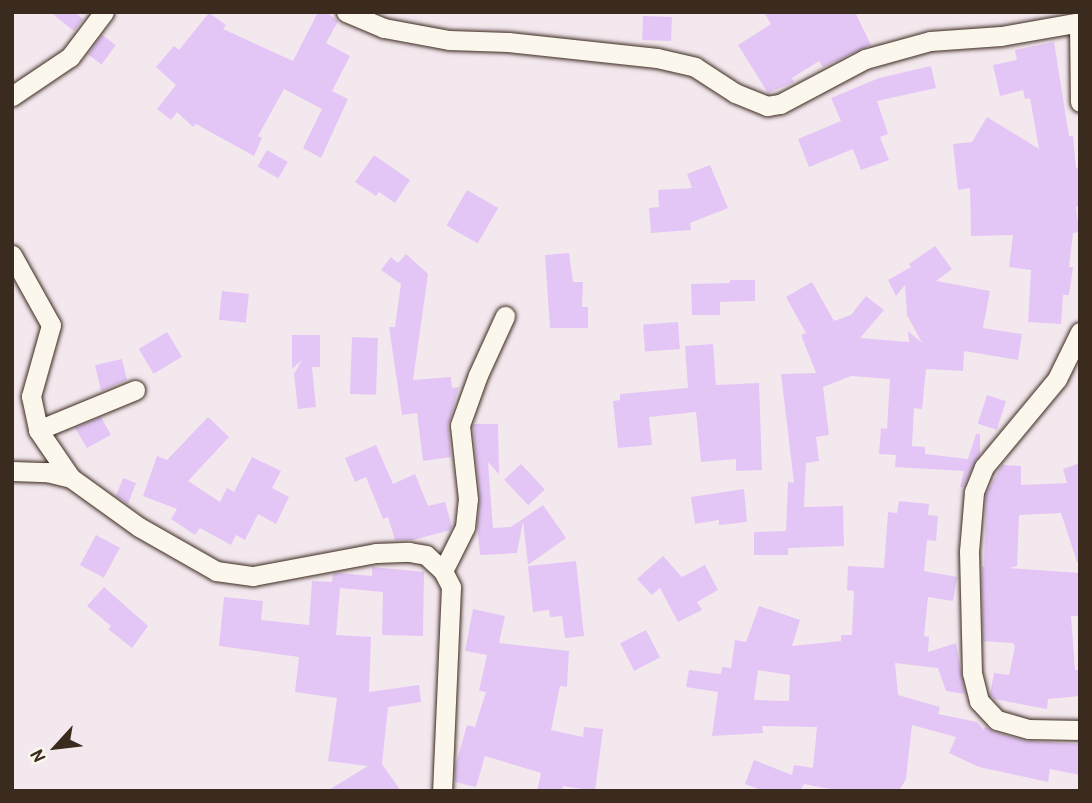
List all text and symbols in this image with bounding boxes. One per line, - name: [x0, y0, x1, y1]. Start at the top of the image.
- north arrow: [21, 712, 91, 782]
- text: N: [23, 746, 51, 767]

